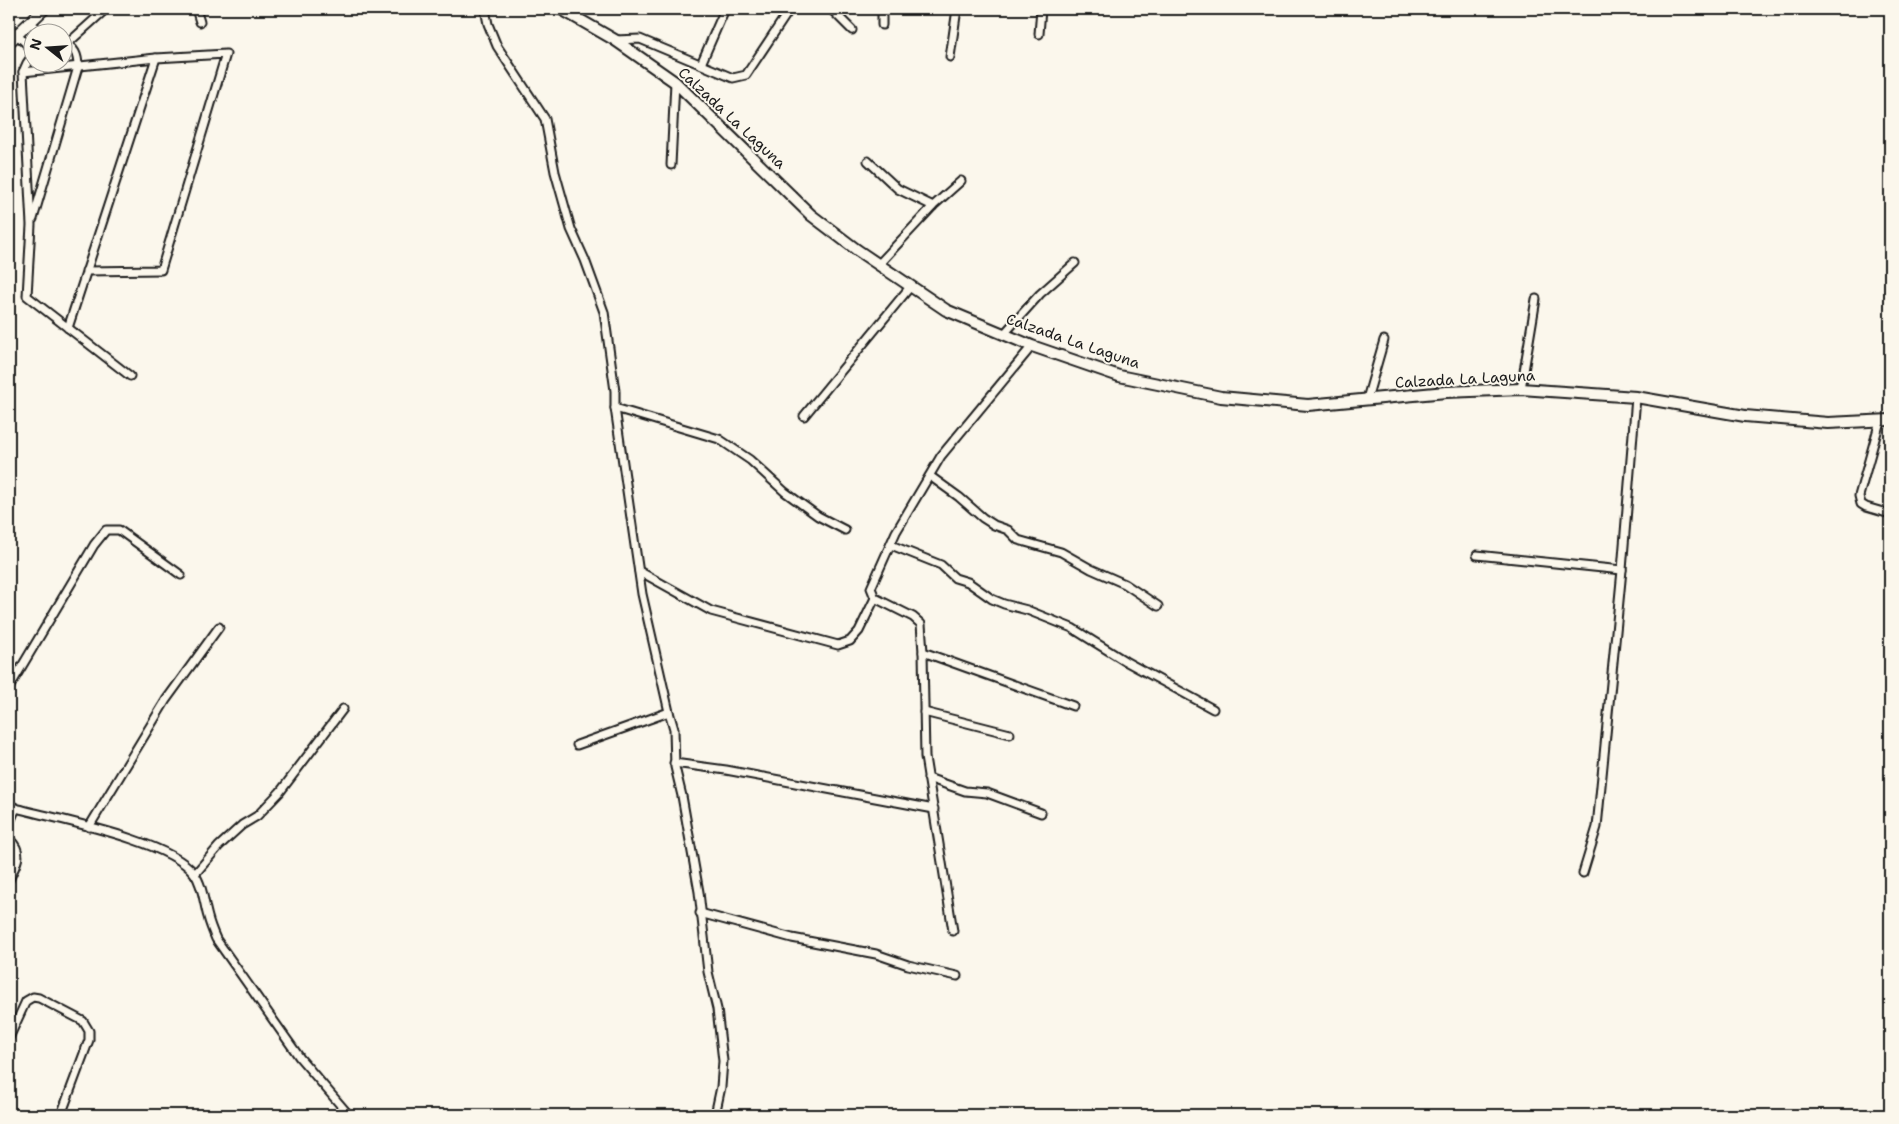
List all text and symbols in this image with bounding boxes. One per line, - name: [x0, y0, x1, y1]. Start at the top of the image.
- north arrow: [22, 22, 72, 72]
- text: N: [25, 36, 46, 52]
- street label: Calzada La Laguna: [674, 63, 791, 174]
- street label: Calzada La Laguna: [1003, 309, 1143, 374]
- street label: Calzada La Laguna: [1394, 365, 1536, 393]

